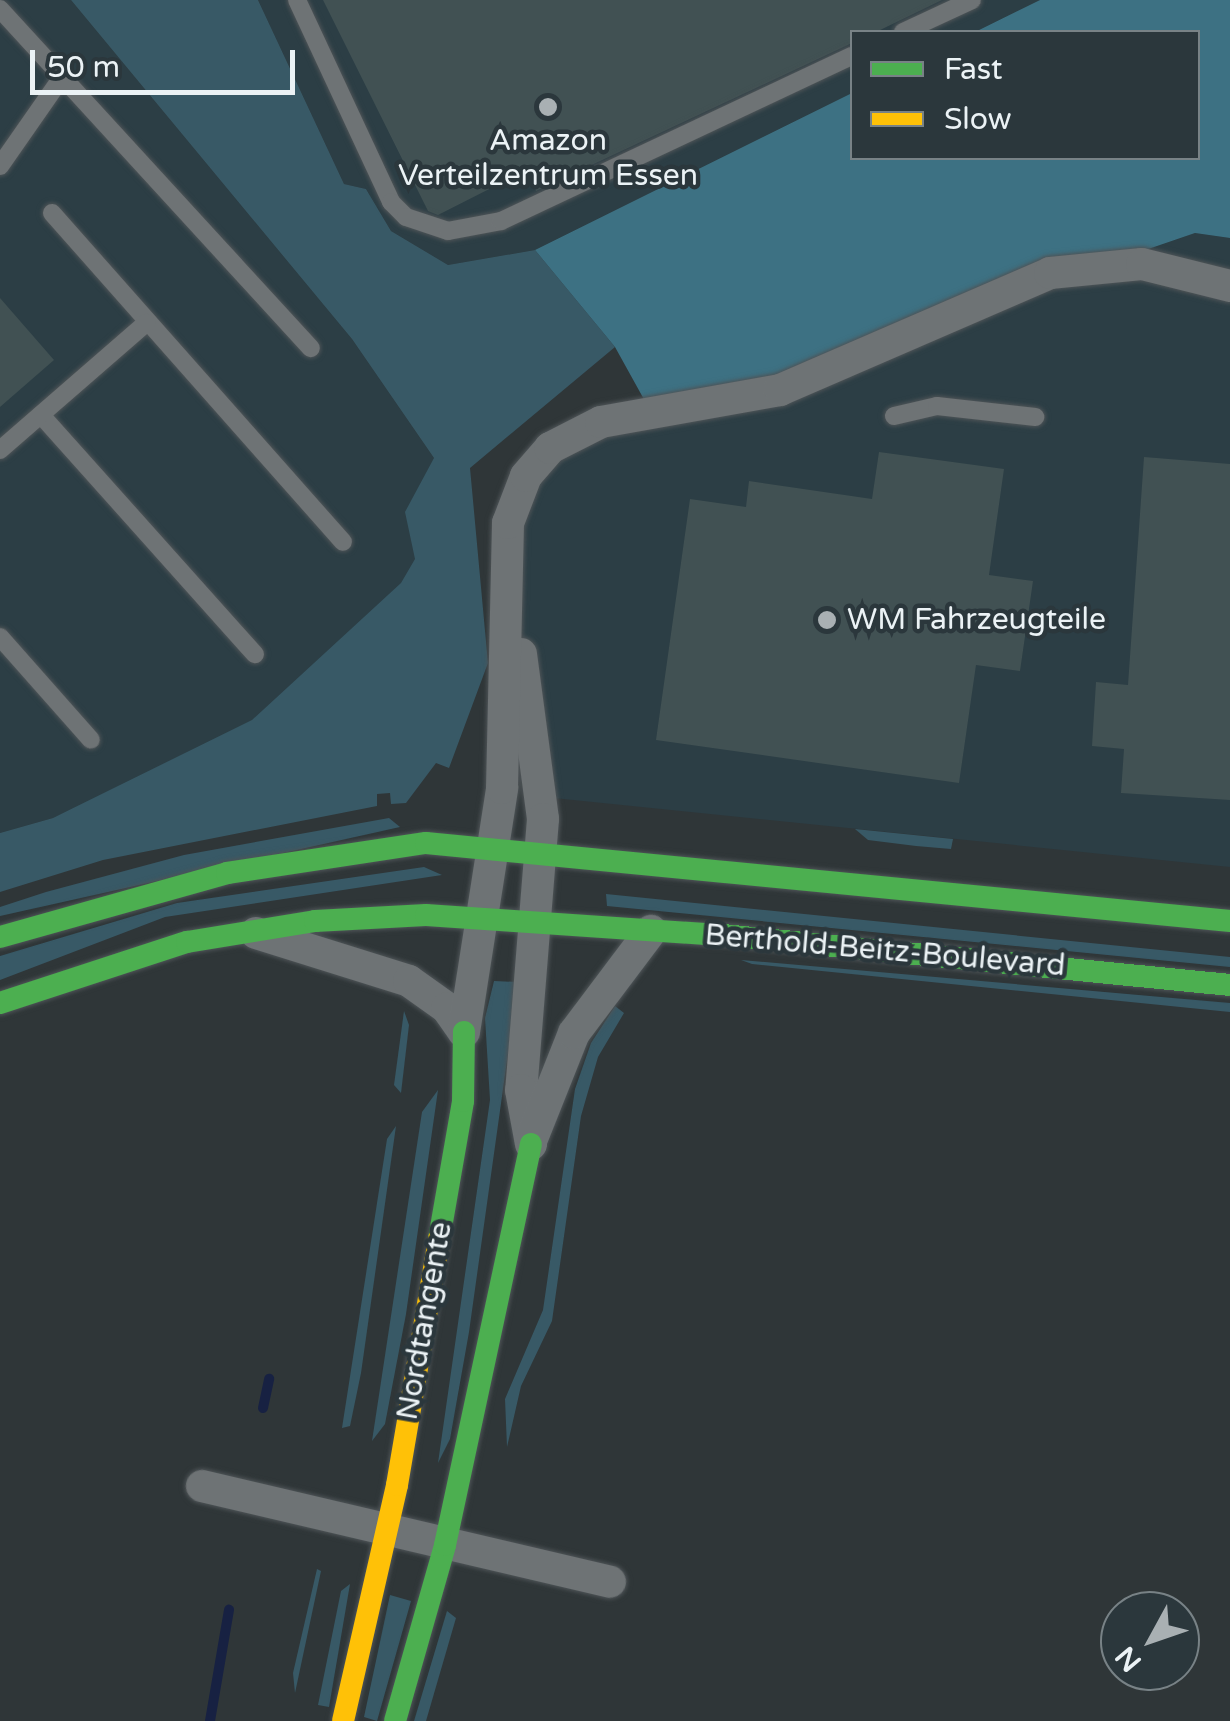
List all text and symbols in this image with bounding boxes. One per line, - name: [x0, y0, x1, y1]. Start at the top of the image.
- scale bar: [35, 30, 300, 92]
- legend: [850, 30, 1200, 160]
- text: 50 m: [47, 49, 120, 86]
- text: Fast: [944, 51, 1003, 88]
- marker: Amazon Verteilzentrum Essen: [537, 96, 559, 118]
- text: Slow: [944, 101, 1012, 138]
- place label: Amazon Verteilzentrum Essen: [398, 123, 698, 194]
- place label: WM Fahrzeugteile: [847, 602, 1106, 638]
- marker: WM Fahrzeugteile: [816, 609, 838, 631]
- street label: Berthold-Beitz-Boulevard: [703, 917, 1067, 985]
- street label: Nordtangente: [390, 1219, 460, 1423]
- north arrow: [1100, 1591, 1200, 1691]
- text: N: [1108, 1639, 1149, 1679]

